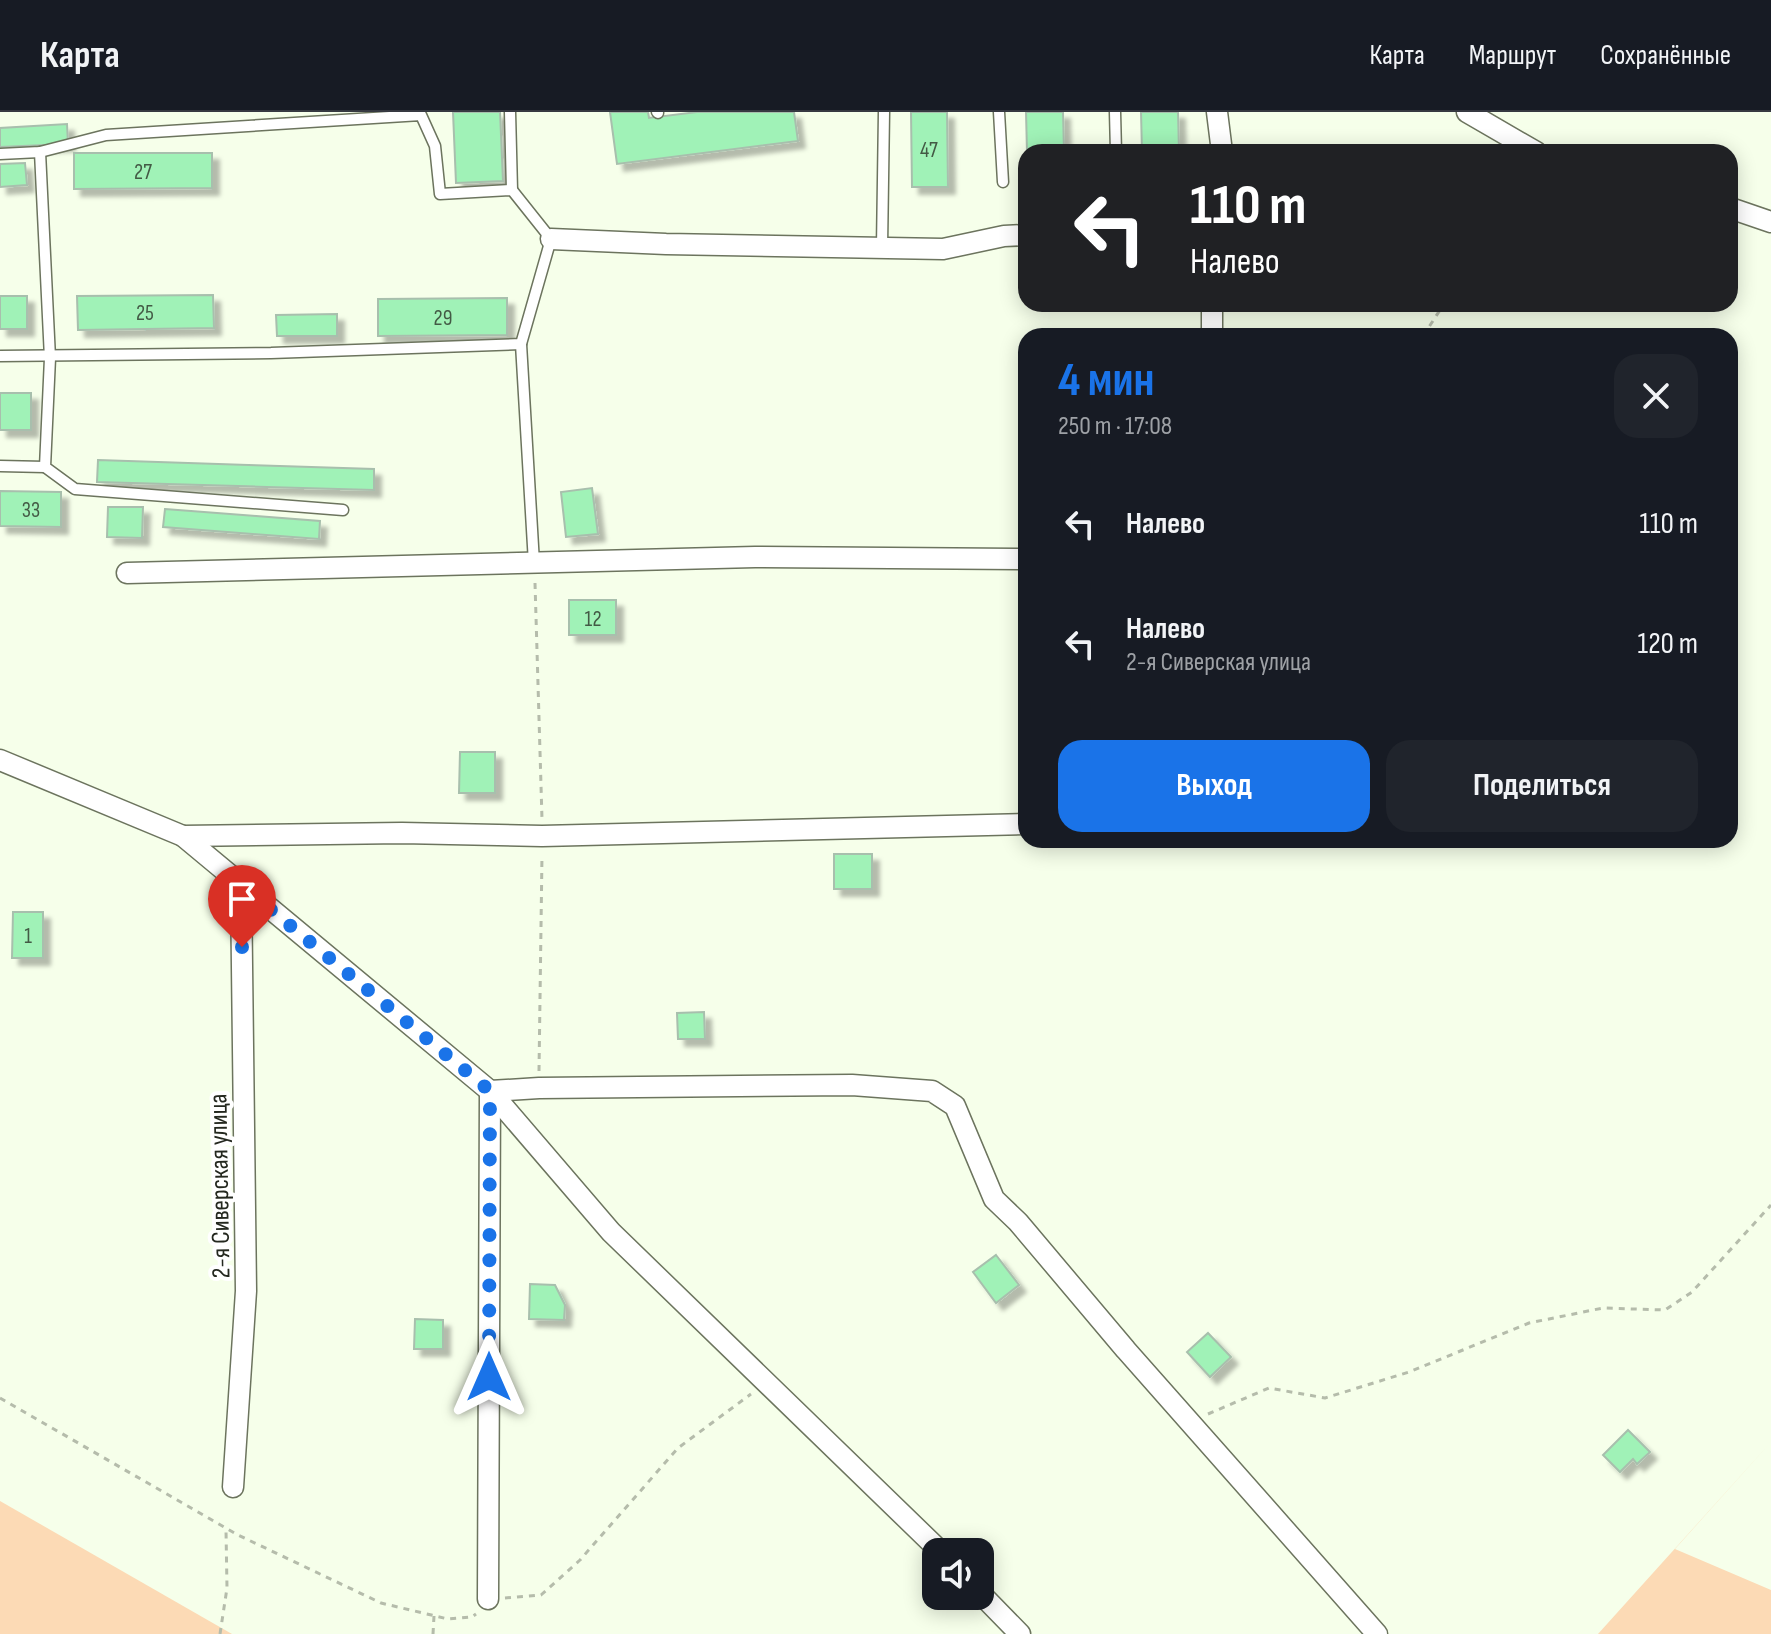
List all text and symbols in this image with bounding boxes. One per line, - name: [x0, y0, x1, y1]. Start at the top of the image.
- text: Карта: [40, 33, 120, 78]
- text: Карта: [1370, 39, 1425, 72]
- text: Маршрут: [1469, 39, 1556, 72]
- text: Сохранённые: [1600, 39, 1731, 72]
- house number: 47: [920, 137, 938, 164]
- house number: 27: [134, 159, 152, 186]
- text: 110 m: [1190, 173, 1306, 240]
- icon: left: [1058, 176, 1162, 280]
- text: Налево: [1190, 241, 1280, 284]
- house number: 25: [136, 300, 154, 327]
- house number: 29: [434, 305, 452, 332]
- text: 4 мин: [1058, 352, 1155, 409]
- button: close: [1614, 354, 1698, 438]
- text: 250 m · 17:08: [1058, 411, 1172, 442]
- house number: 33: [22, 497, 40, 524]
- icon: left: [1058, 502, 1102, 546]
- text: Налево: [1126, 506, 1205, 542]
- text: 110 m: [1640, 506, 1698, 542]
- house number: 12: [584, 606, 602, 633]
- text: Налево: [1126, 611, 1205, 647]
- icon: left: [1058, 622, 1102, 666]
- text: 120 m: [1637, 626, 1698, 662]
- text: 2-я Сиверская улица: [1126, 647, 1311, 678]
- button: Выход: [1058, 740, 1370, 832]
- button: Поделиться: [1386, 740, 1698, 832]
- pin: [208, 865, 276, 947]
- icon: arrive: [220, 877, 264, 921]
- house number: 1: [24, 923, 32, 950]
- street label: 2-я Сиверская улица: [203, 1093, 238, 1279]
- position arrow: [447, 1335, 531, 1419]
- map controls: [922, 1538, 994, 1610]
- button: sound: [922, 1538, 994, 1610]

